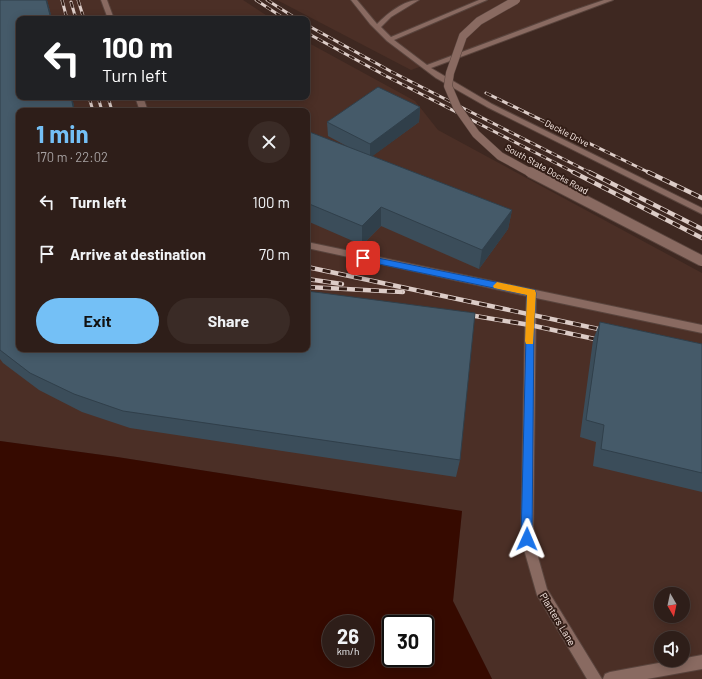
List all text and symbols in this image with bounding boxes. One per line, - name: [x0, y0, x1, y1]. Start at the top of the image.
- text: 100 m: [102, 30, 173, 64]
- icon: left: [36, 32, 88, 84]
- text: Turn left: [102, 64, 168, 86]
- street label: Deckle Drive: [543, 117, 591, 149]
- text: 1 min: [36, 119, 89, 148]
- button: close: [248, 121, 290, 163]
- street label: South State Docks Road: [503, 142, 591, 196]
- text: 170 m · 22:02: [36, 149, 108, 165]
- icon: left: [36, 191, 58, 213]
- text: Turn left: [70, 193, 126, 211]
- text: 100 m: [252, 193, 290, 211]
- pin: [346, 241, 380, 275]
- icon: arrive: [36, 243, 58, 265]
- text: Arrive at destination: [70, 245, 206, 263]
- text: 70 m: [259, 245, 290, 263]
- icon: arrive: [352, 247, 374, 269]
- button: Exit: [36, 298, 159, 344]
- button: Share: [167, 298, 290, 344]
- position arrow: [506, 518, 548, 560]
- north arrow: [654, 587, 690, 623]
- map controls: [654, 587, 690, 667]
- street label: Planters Lane: [538, 590, 578, 648]
- speed limit sign: 30: [382, 615, 434, 667]
- text: 26: [337, 624, 359, 648]
- button: sound: [654, 631, 690, 667]
- text: km/h: [337, 645, 359, 657]

